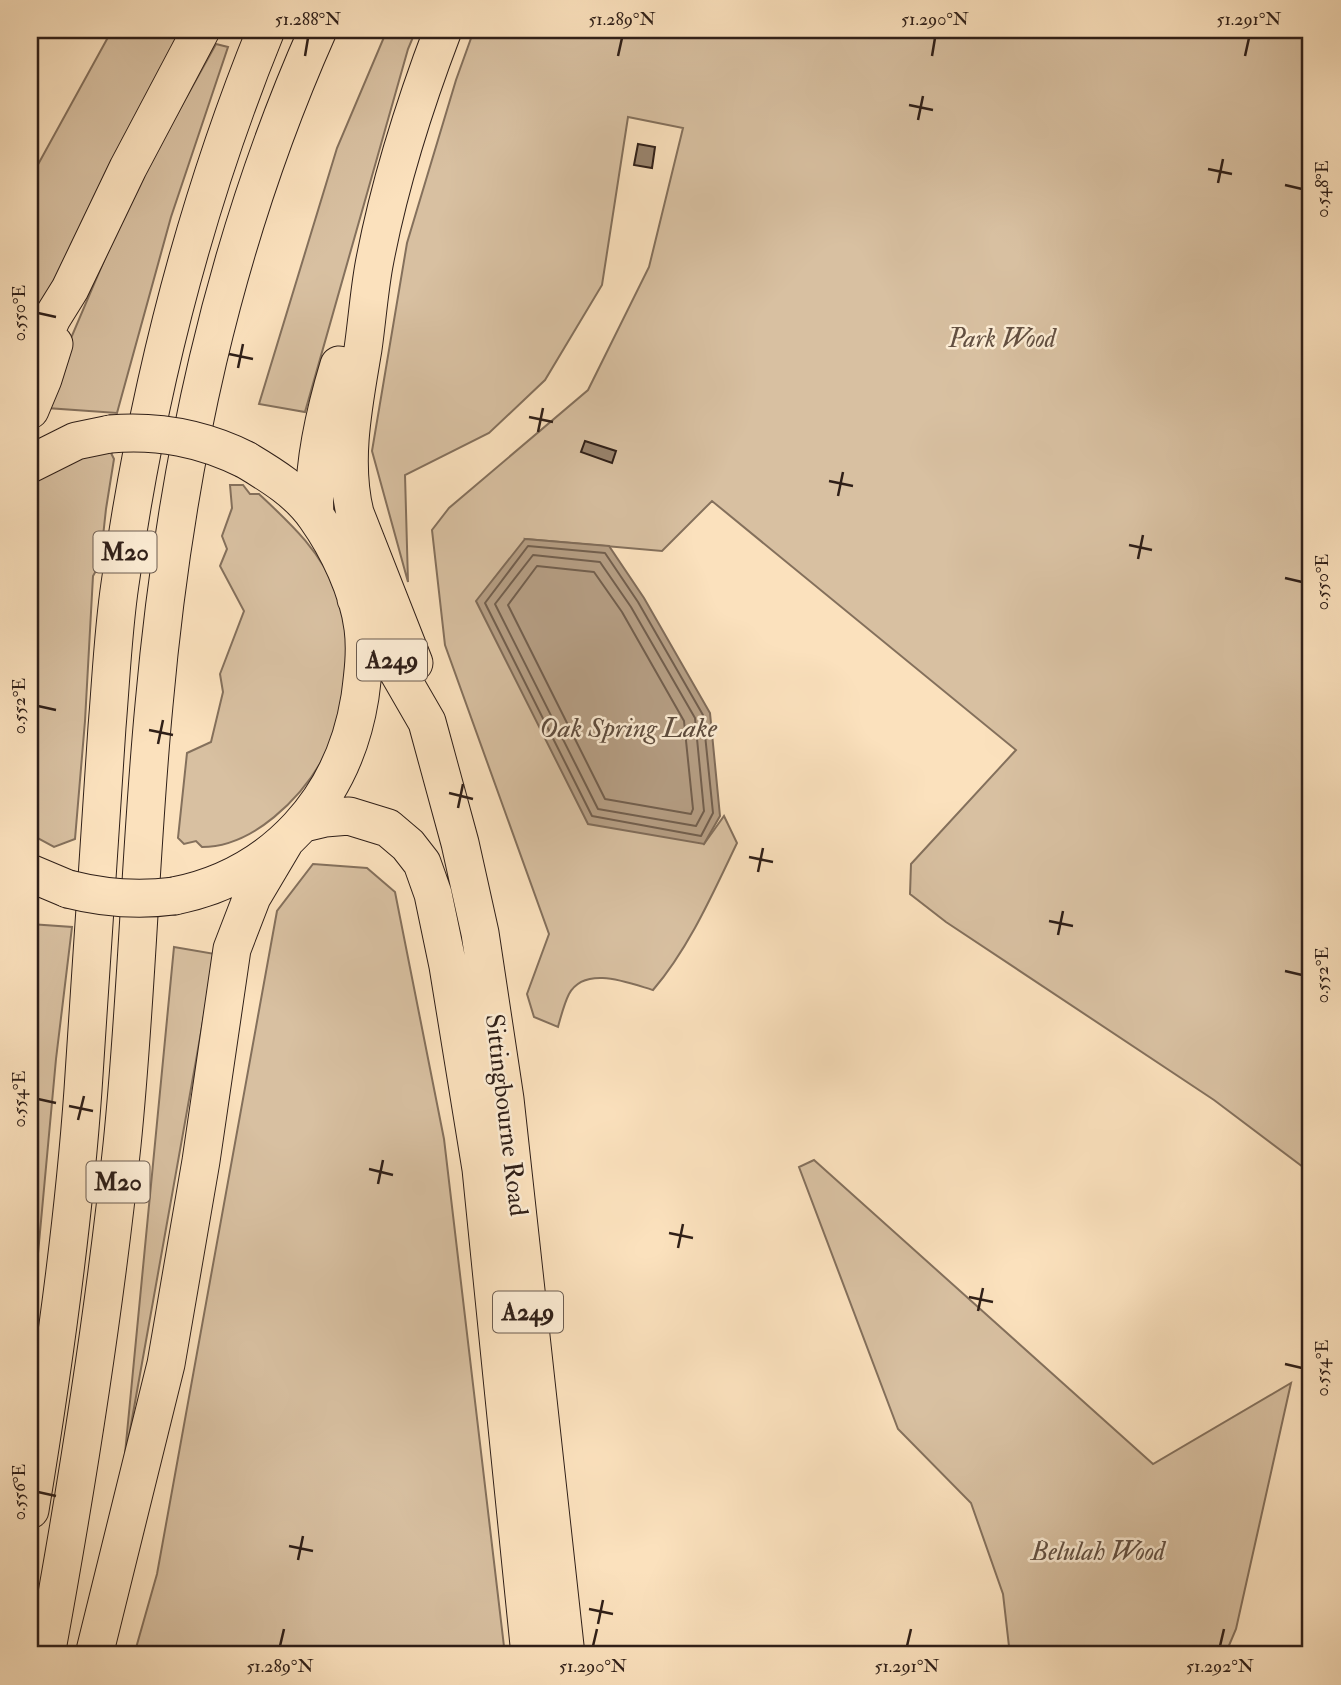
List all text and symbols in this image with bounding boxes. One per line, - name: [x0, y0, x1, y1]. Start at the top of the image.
- text: 51.288°N: [275, 8, 341, 31]
- text: 51.289°N: [588, 8, 656, 31]
- text: 51.290°N: [901, 8, 969, 31]
- text: 51.291°N: [1216, 8, 1282, 31]
- text: 0.548°E: [1311, 160, 1334, 218]
- text: 0.550°E: [8, 285, 31, 341]
- park label: Park Wood: [947, 323, 1058, 355]
- road number: M20: [94, 532, 156, 572]
- text: 0.550°E: [1311, 554, 1334, 610]
- road number: A249: [357, 640, 427, 680]
- text: 0.552°E: [8, 678, 31, 734]
- water label: Oak Spring Lake: [539, 711, 718, 746]
- text: 0.552°E: [1311, 947, 1334, 1003]
- street label: Sittingbourne Road: [478, 1012, 534, 1218]
- text: 0.554°E: [8, 1071, 31, 1127]
- road number: M20: [86, 1162, 150, 1202]
- road number: A249: [493, 1292, 563, 1332]
- text: 0.554°E: [1311, 1340, 1334, 1396]
- text: 0.556°E: [8, 1464, 31, 1520]
- park label: Belulah Wood: [1029, 1536, 1167, 1568]
- text: 51.289°N: [246, 1655, 314, 1678]
- text: 51.290°N: [559, 1655, 627, 1678]
- text: 51.291°N: [874, 1655, 940, 1678]
- text: 51.292°N: [1186, 1655, 1254, 1678]

